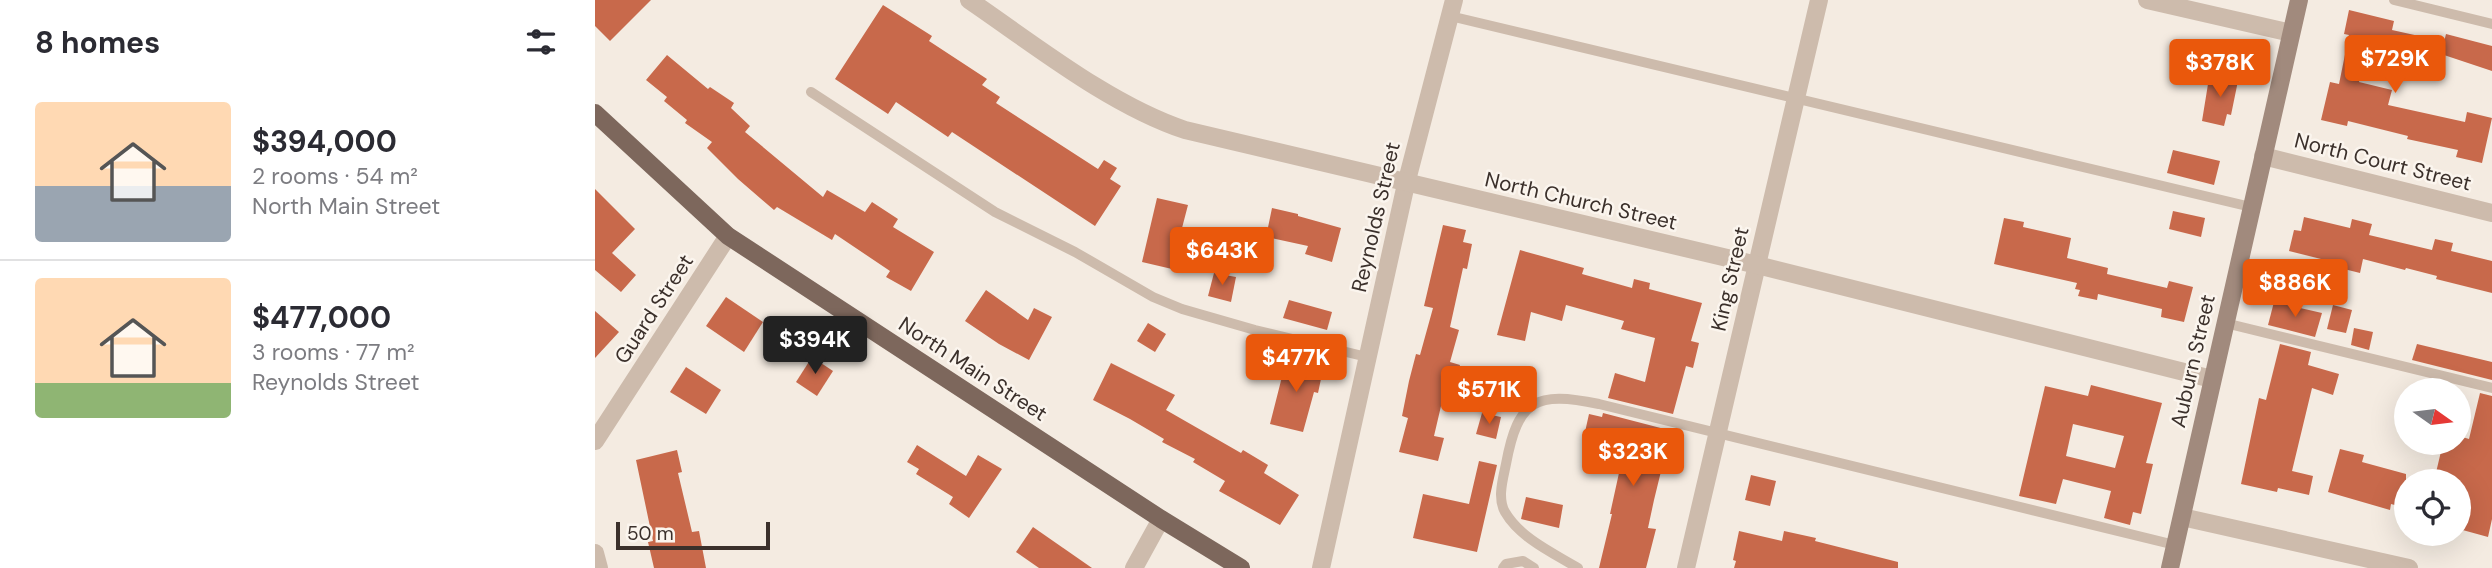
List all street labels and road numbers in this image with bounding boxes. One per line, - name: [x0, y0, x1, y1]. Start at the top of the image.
- street label: North Court Street: [2292, 126, 2474, 198]
- street label: Reynolds Street: [1345, 139, 1407, 295]
- street label: North Church Street: [1482, 165, 1680, 237]
- street label: King Street: [1704, 224, 1756, 334]
- street label: Guard Street: [608, 249, 700, 369]
- street label: Auburn Street: [2164, 292, 2222, 430]
- street label: North Main Street: [893, 310, 1053, 428]

